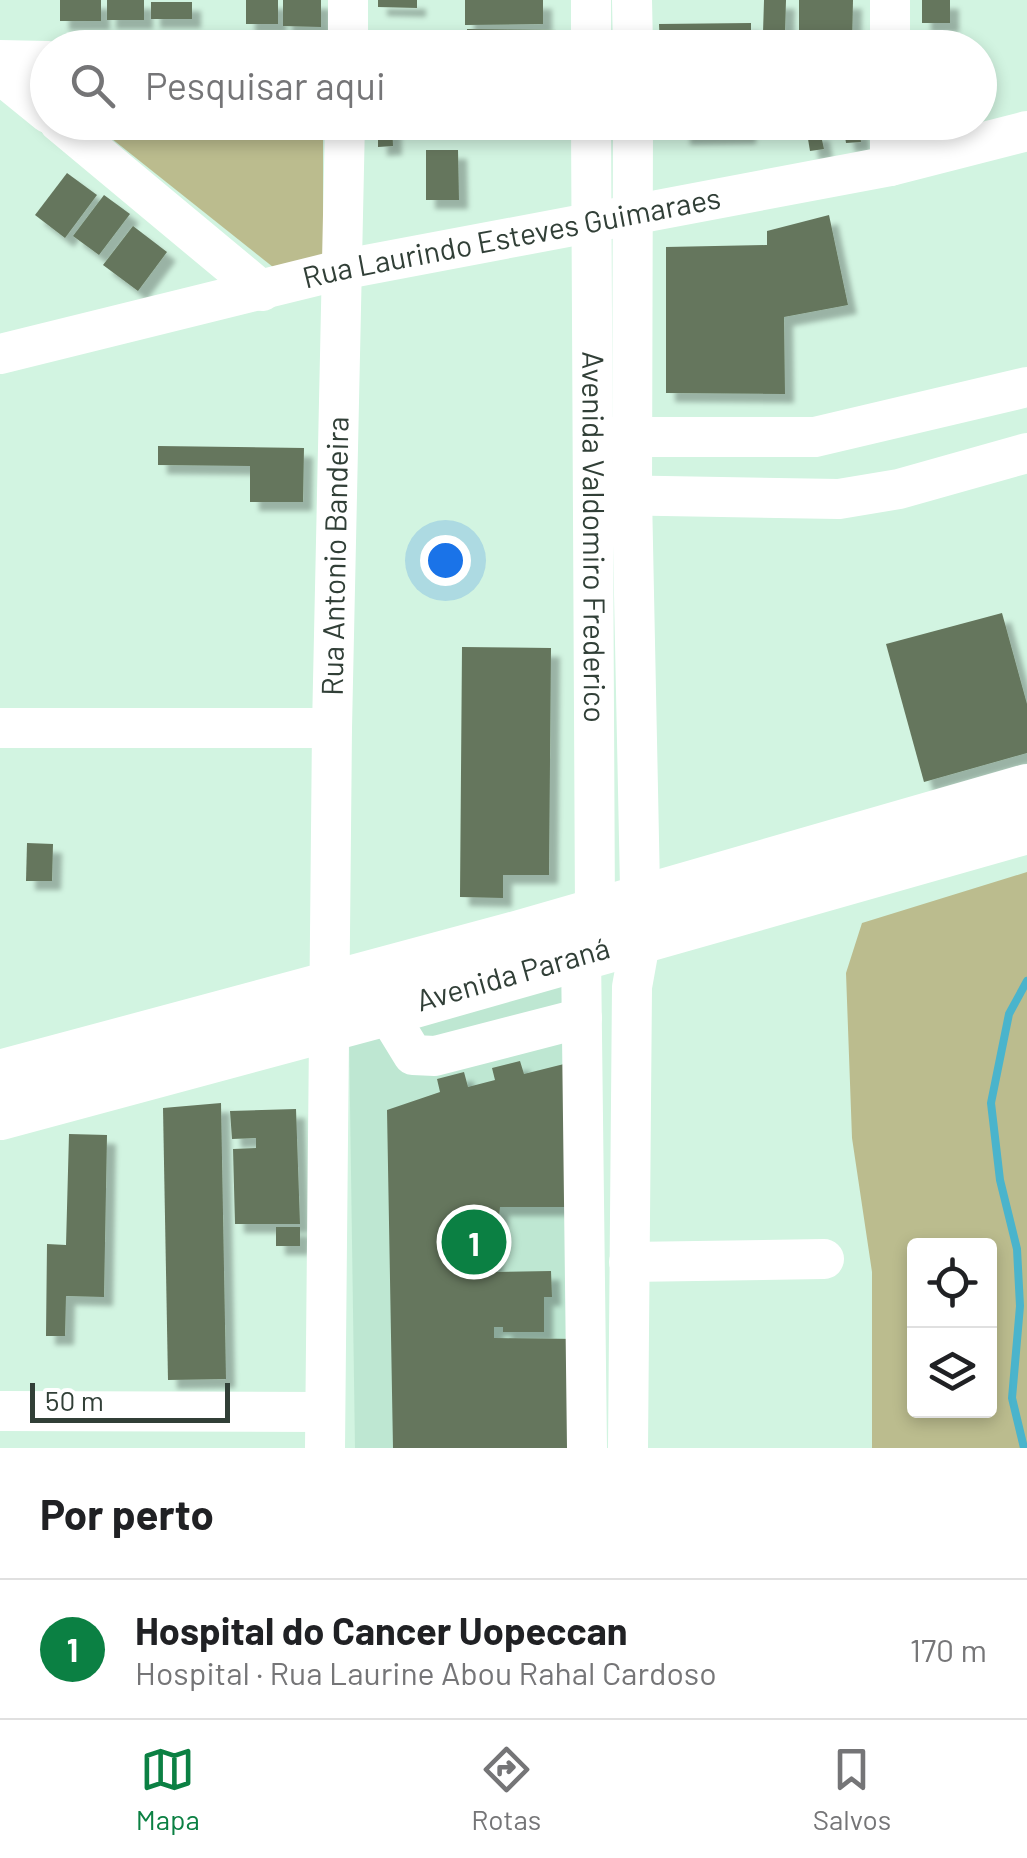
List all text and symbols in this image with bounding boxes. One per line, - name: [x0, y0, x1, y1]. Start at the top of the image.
- search box: [30, 30, 997, 140]
- icon: search: [65, 58, 120, 113]
- text: Pesquisar aqui: [145, 62, 386, 108]
- street label: Rua Laurindo Esteves Guimaraes: [299, 178, 723, 295]
- street label: Avenida Valdomiro Frederico: [576, 351, 614, 723]
- street label: Rua Antonio Bandeira: [313, 416, 355, 696]
- your location: [420, 535, 471, 586]
- street label: Avenida Paraná: [412, 928, 613, 1018]
- pin: 1: [442, 1204, 506, 1280]
- map controls: [907, 1238, 997, 1418]
- button: locate: [907, 1238, 997, 1328]
- button: layers: [907, 1328, 997, 1418]
- scale bar: [30, 1378, 230, 1422]
- text: 50 m: [45, 1383, 104, 1417]
- text: Por perto: [40, 1488, 214, 1538]
- text: Hospital do Cancer Uopeccan: [135, 1607, 628, 1653]
- text: 1: [67, 1630, 78, 1668]
- text: 170 m: [910, 1630, 987, 1668]
- text: Hospital · Rua Laurine Abou Rahal Cardoso: [135, 1653, 717, 1691]
- tab: Mapa: [136, 1742, 200, 1836]
- tab: Rotas: [471, 1742, 541, 1836]
- tab: Salvos: [813, 1742, 891, 1836]

